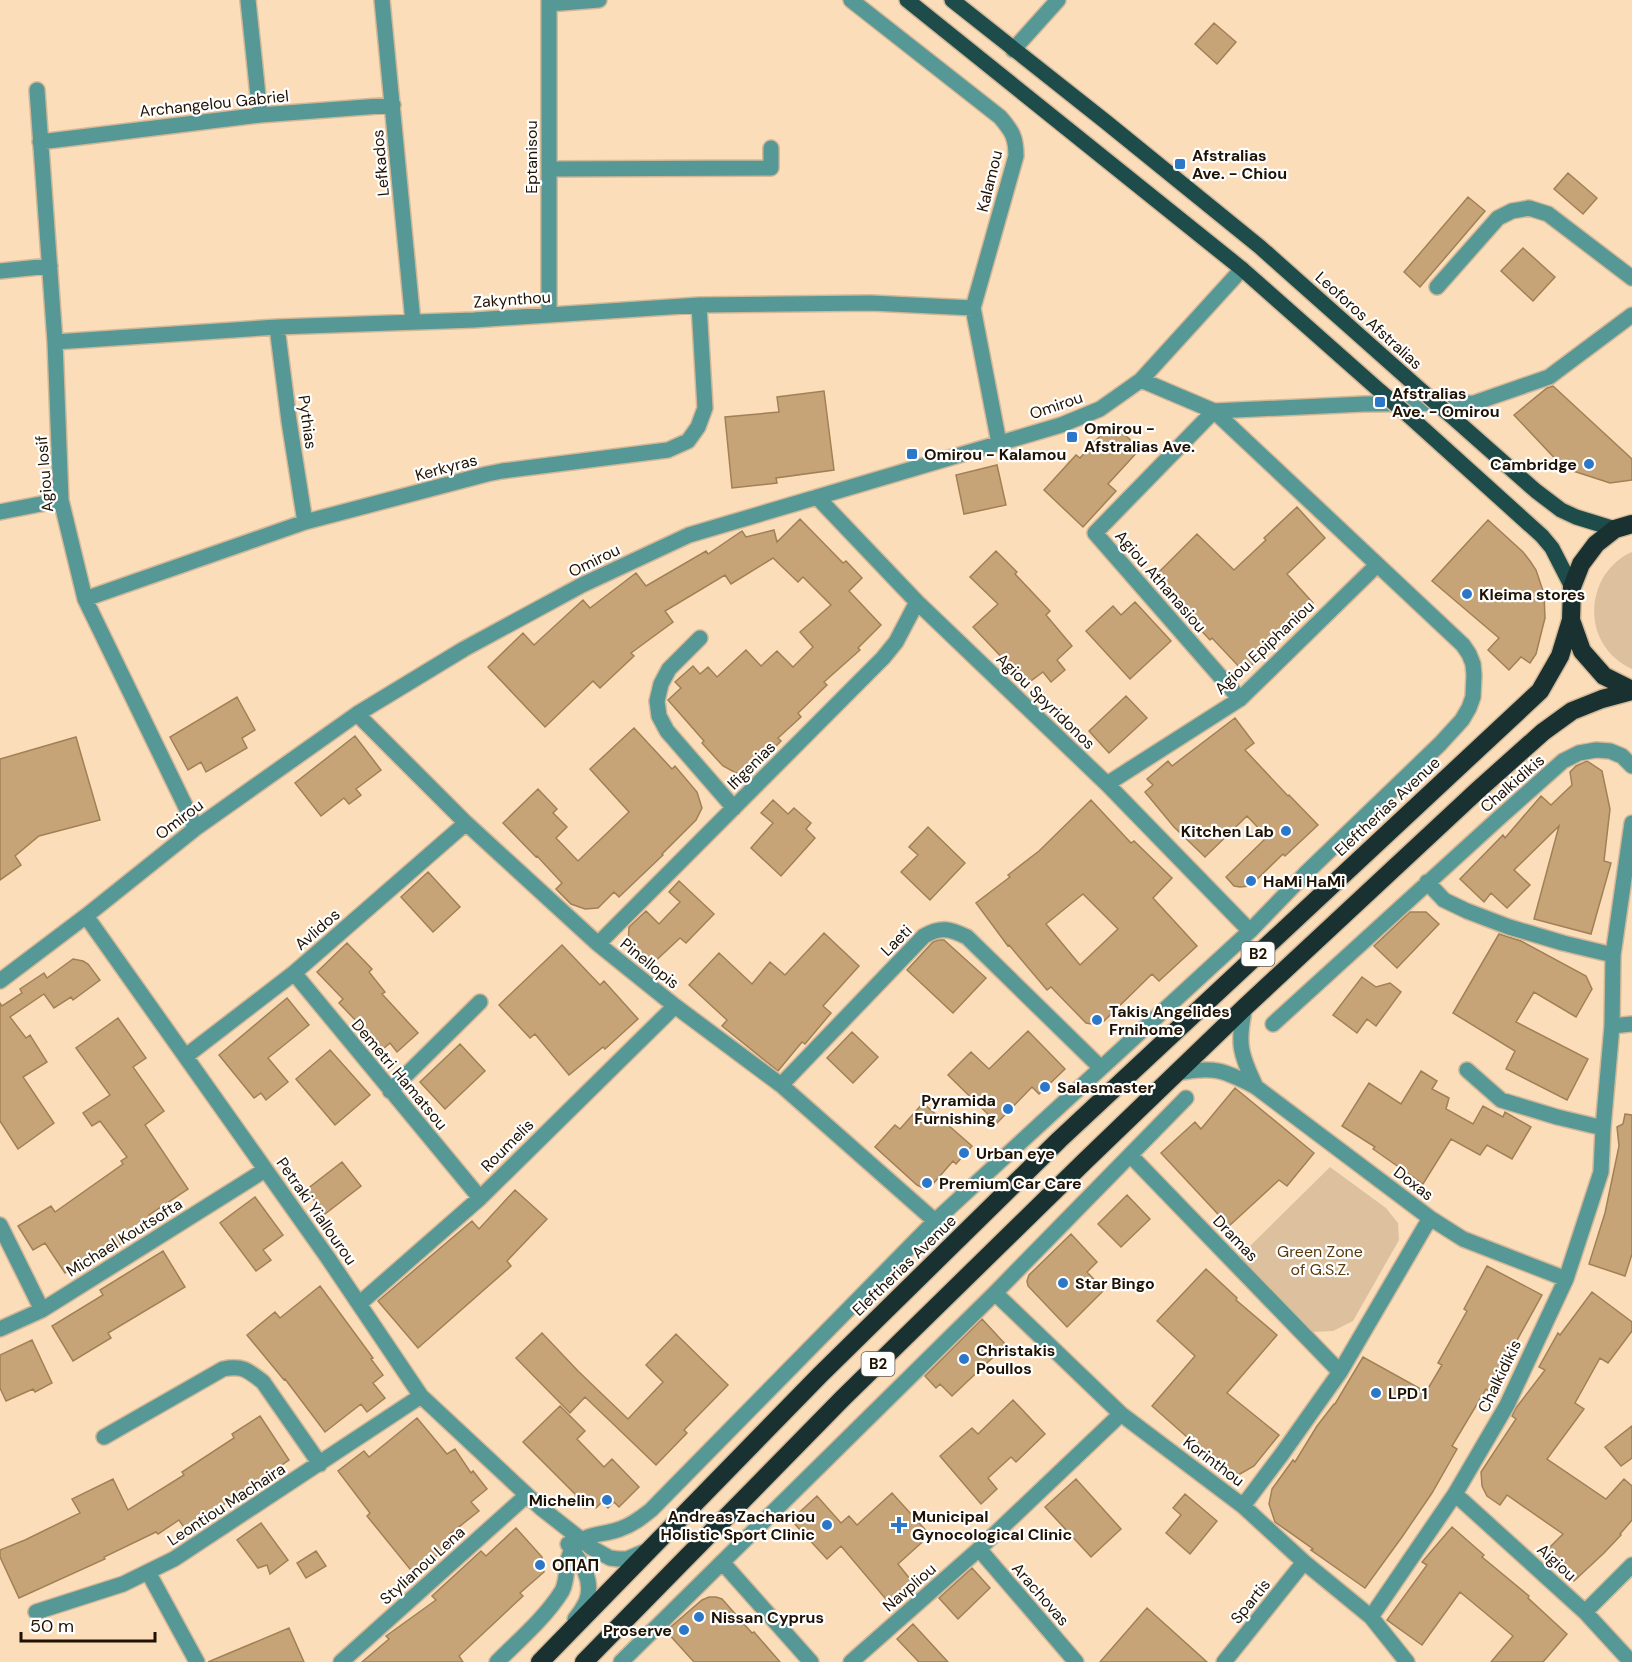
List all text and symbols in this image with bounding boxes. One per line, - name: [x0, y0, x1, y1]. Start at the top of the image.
- street label: Archangelou Gabriel: [138, 85, 290, 122]
- street label: Eptanisou: [521, 120, 542, 194]
- street label: Lefkados: [367, 129, 394, 197]
- place label: Afstralias Ave. - Chiou: [1192, 145, 1287, 184]
- street label: Kalamou: [972, 148, 1007, 214]
- marker: Afstralias Ave. - Chiou: [1173, 157, 1187, 171]
- street label: Leoforos Afstralias: [1311, 267, 1427, 374]
- street label: Zakynthou: [473, 286, 551, 313]
- place label: Afstralias Ave. - Omirou: [1392, 383, 1500, 422]
- street label: Omirou: [1027, 387, 1085, 424]
- street label: Pythias: [293, 394, 322, 450]
- marker: Afstralias Ave. - Omirou: [1373, 395, 1387, 409]
- place label: Omirou - Afstralias Ave.: [1084, 418, 1195, 457]
- marker: Omirou - Afstralias Ave.: [1065, 430, 1079, 444]
- street label: Agiou Iosif: [31, 435, 58, 513]
- place label: Omirou - Kalamou: [924, 444, 1066, 465]
- marker: Omirou - Kalamou: [905, 447, 919, 461]
- street label: Kerkyras: [413, 449, 479, 486]
- place label: Cambridge: [1490, 454, 1577, 475]
- marker: Cambridge: [1582, 457, 1596, 471]
- street label: Agiou Athanasiou: [1110, 526, 1211, 637]
- street label: Omirou: [565, 539, 623, 582]
- place label: Kleima stores: [1479, 584, 1585, 605]
- marker: Kleima stores: [1460, 587, 1474, 601]
- street label: Agiou Epiphaniou: [1210, 596, 1319, 699]
- street label: Agiou Spyridonos: [992, 649, 1100, 754]
- street label: Ifigenias: [723, 737, 780, 794]
- street label: Chalkidikis: [1476, 750, 1549, 817]
- street label: Eleftherias Avenue: [1330, 752, 1445, 861]
- street label: Omirou: [151, 795, 207, 844]
- place label: Kitchen Lab: [1181, 821, 1274, 842]
- marker: Kitchen Lab: [1279, 824, 1293, 838]
- place label: HaMi HaMi: [1263, 871, 1345, 892]
- marker: HaMi HaMi: [1244, 874, 1258, 888]
- street label: Avlidos: [290, 904, 344, 955]
- street label: Laeti: [876, 920, 917, 961]
- street label: Pinellopis: [616, 933, 683, 994]
- road number: B2: [1242, 942, 1274, 966]
- place label: Takis Angelides Frnihome: [1109, 1001, 1230, 1040]
- marker: Takis Angelides Frnihome: [1090, 1013, 1104, 1027]
- street label: Demetri Hamatsou: [347, 1014, 452, 1134]
- place label: Salasmaster: [1057, 1077, 1154, 1098]
- marker: Salasmaster: [1038, 1080, 1052, 1094]
- place label: Pyramida Furnishing: [914, 1090, 996, 1129]
- marker: Pyramida Furnishing: [1001, 1102, 1015, 1116]
- street label: Roumelis: [476, 1114, 538, 1176]
- place label: Urban eye: [976, 1143, 1055, 1164]
- marker: Urban eye: [957, 1146, 971, 1160]
- street label: Petraki Yiallourou: [272, 1153, 361, 1269]
- street label: Doxas: [1389, 1162, 1438, 1205]
- place label: Premium Car Care: [939, 1173, 1082, 1194]
- marker: Premium Car Care: [920, 1176, 934, 1190]
- street label: Michael Koutsofta: [62, 1193, 186, 1282]
- street label: Eleftherias Avenue: [848, 1210, 961, 1320]
- street label: Dramas: [1208, 1211, 1263, 1266]
- park label: Green Zone of G.S.Z.: [1277, 1241, 1363, 1280]
- place label: Star Bingo: [1075, 1273, 1155, 1294]
- marker: Star Bingo: [1056, 1276, 1070, 1290]
- street label: Chalkidikis: [1473, 1336, 1526, 1416]
- place label: Christakis Poullos: [976, 1340, 1055, 1379]
- road number: B2: [862, 1352, 894, 1376]
- marker: Christakis Poullos: [957, 1352, 971, 1366]
- place label: LPD 1: [1388, 1383, 1428, 1404]
- marker: LPD 1: [1369, 1386, 1383, 1400]
- street label: Korinthou: [1179, 1432, 1249, 1491]
- street label: Leontiou Machaira: [163, 1458, 289, 1550]
- place label: Michelin: [529, 1490, 595, 1511]
- marker: Michelin: [600, 1493, 614, 1507]
- place label: Andreas Zachariou Holistic Sport Clinic: [661, 1506, 815, 1545]
- place label: Municipal Gynocological Clinic: [912, 1506, 1072, 1545]
- marker: Municipal Gynocological Clinic: [890, 1516, 908, 1534]
- marker: Andreas Zachariou Holistic Sport Clinic: [820, 1518, 834, 1532]
- street label: Stylianou Lena: [375, 1522, 469, 1609]
- street label: Aigiou: [1533, 1539, 1581, 1586]
- place label: ΟΠΑΠ: [552, 1555, 599, 1576]
- marker: ΟΠΑΠ: [533, 1558, 547, 1572]
- street label: Navpliou: [878, 1558, 940, 1616]
- street label: Arachovas: [1007, 1558, 1074, 1630]
- street label: Spartis: [1226, 1574, 1275, 1628]
- scale bar: [21, 1605, 154, 1643]
- place label: Nissan Cyprus: [711, 1607, 824, 1628]
- marker: Nissan Cyprus: [692, 1610, 706, 1624]
- text: 50 m: [30, 1614, 74, 1638]
- place label: Proserve: [603, 1620, 672, 1641]
- marker: Proserve: [677, 1623, 691, 1637]

